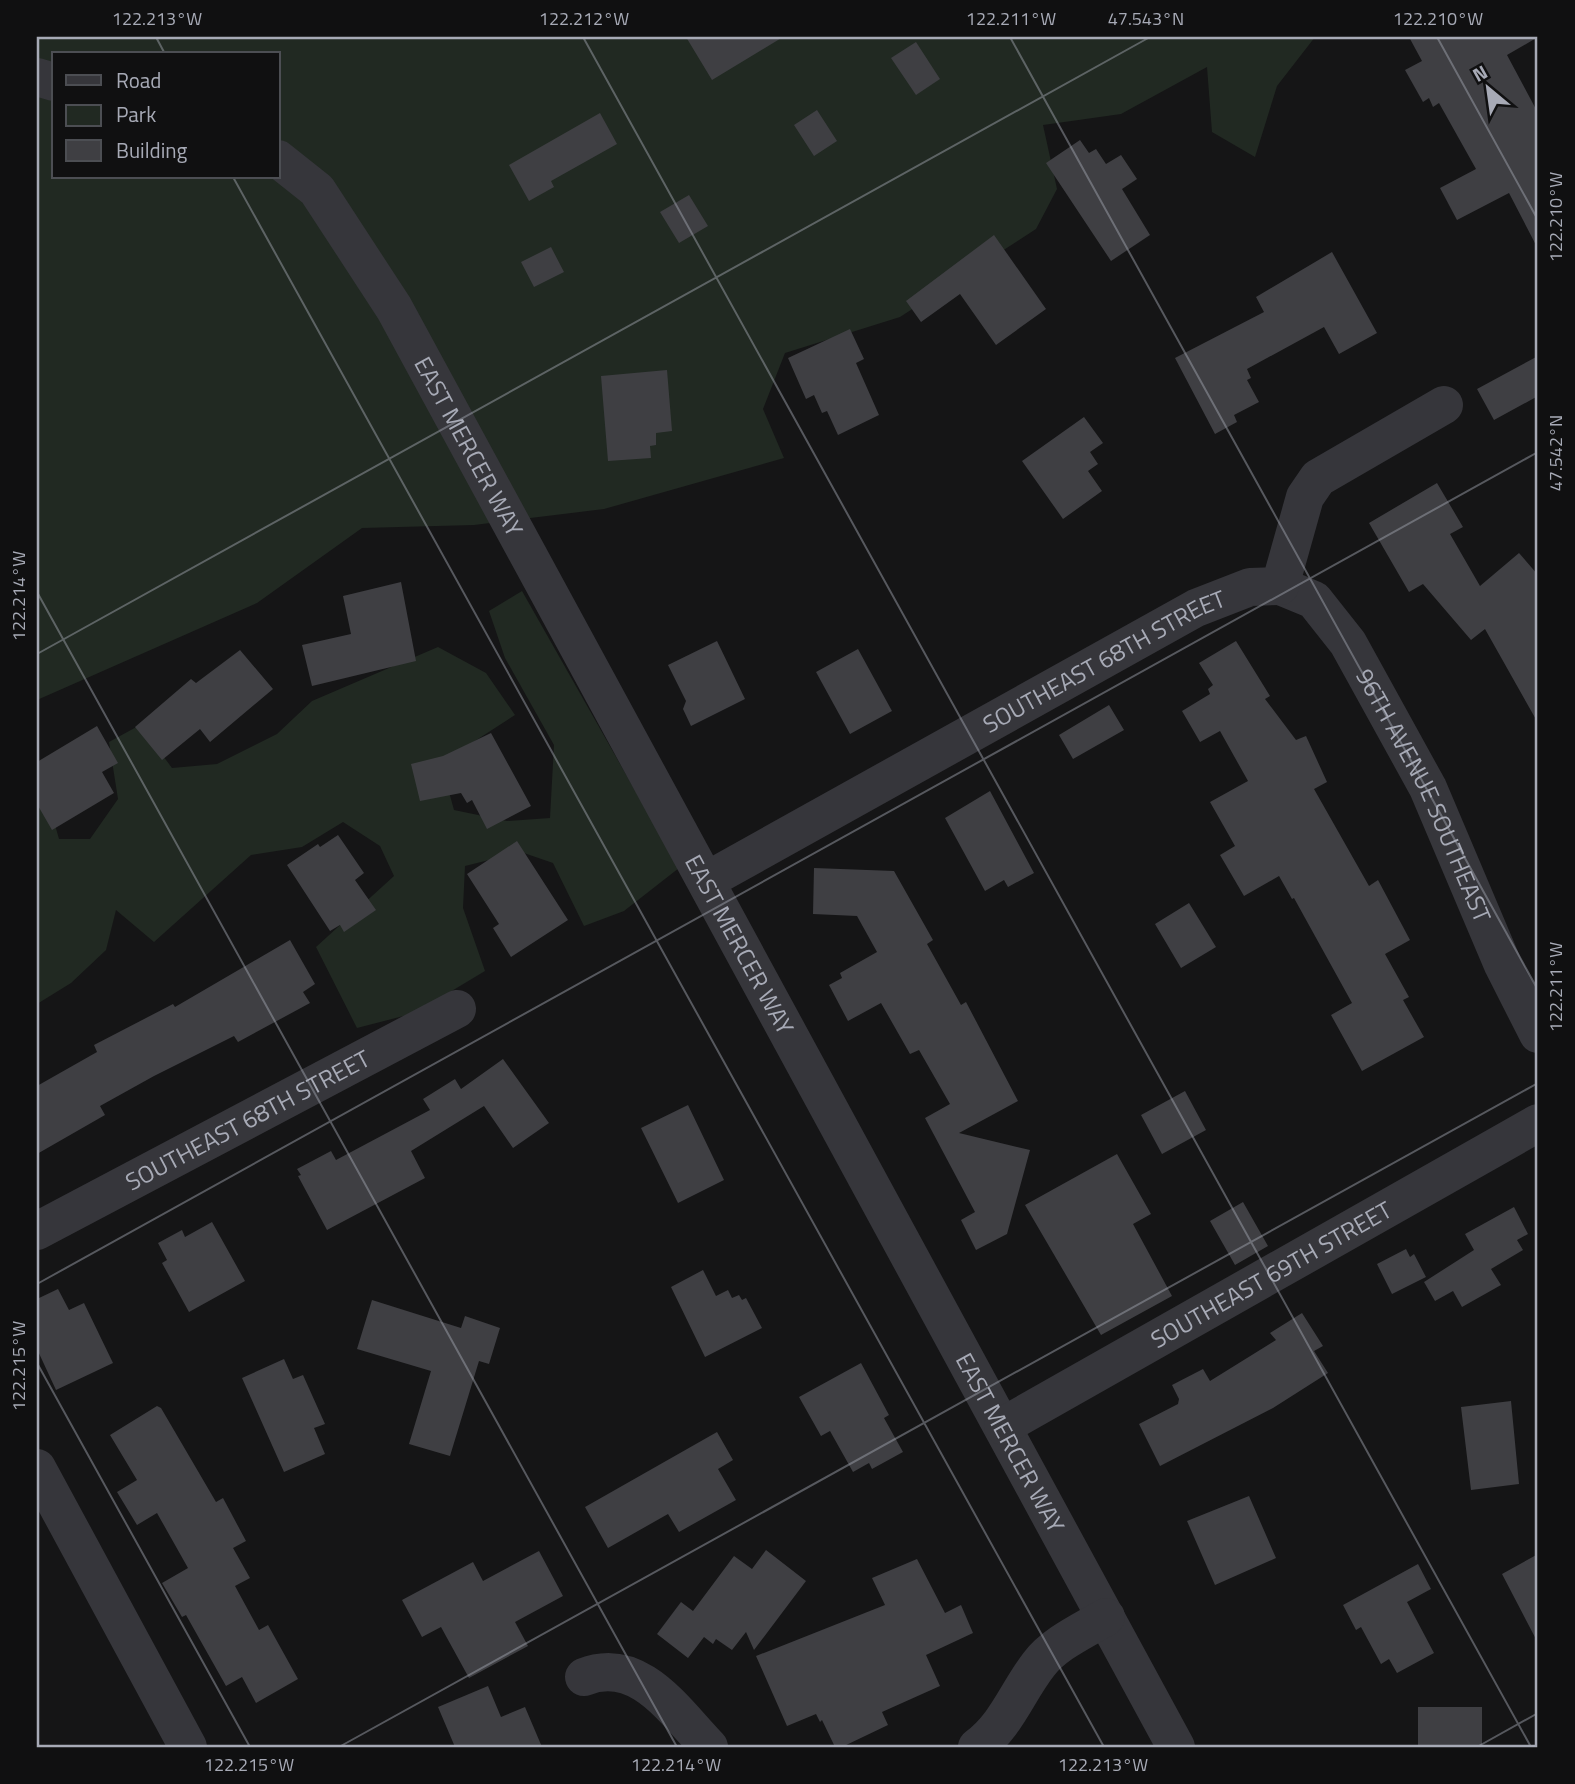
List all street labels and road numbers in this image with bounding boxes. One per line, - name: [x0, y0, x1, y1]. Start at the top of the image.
- street label: EAST MERCER WAY: [406, 350, 533, 543]
- street label: SOUTHEAST 68TH STREET: [976, 580, 1231, 742]
- street label: 96TH AVENUE SOUTHEAST: [1347, 662, 1501, 928]
- street label: EAST MERCER WAY: [676, 848, 803, 1041]
- street label: SOUTHEAST 68TH STREET: [119, 1040, 376, 1199]
- street label: SOUTHEAST 69TH STREET: [1144, 1191, 1399, 1357]
- street label: EAST MERCER WAY: [947, 1346, 1074, 1539]

